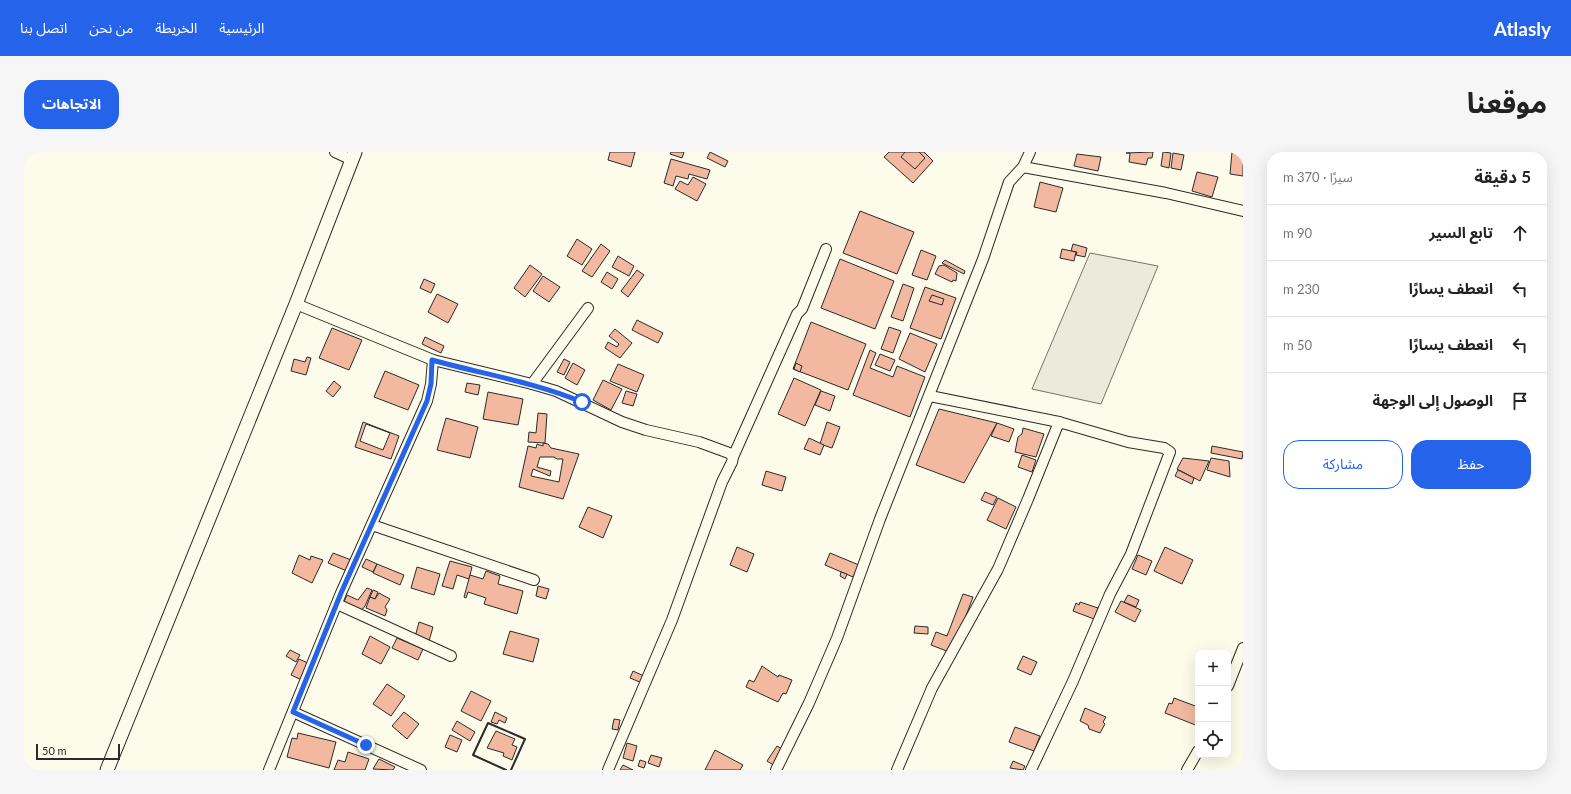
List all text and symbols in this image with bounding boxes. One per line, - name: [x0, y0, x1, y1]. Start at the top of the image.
- text: Atlasly: [1494, 17, 1551, 40]
- text: اتصل بنا: [20, 19, 67, 36]
- text: من نحن: [89, 19, 133, 36]
- text: الخريطة: [155, 19, 197, 36]
- text: الرئيسية: [219, 19, 264, 36]
- button: الاتجاهات: [24, 80, 119, 129]
- text: موقعنا: [1467, 85, 1547, 119]
- text: 5 دقيقة: [1474, 166, 1531, 187]
- text: سيرًا · 370 m: [1283, 169, 1353, 185]
- icon: ahead: [1509, 222, 1531, 244]
- text: تابع السير: [1429, 223, 1493, 241]
- text: 90 m: [1283, 225, 1312, 241]
- icon: left: [1509, 278, 1531, 300]
- text: انعطف يسارًا: [1409, 279, 1493, 297]
- text: 230 m: [1283, 281, 1320, 297]
- icon: left: [1509, 334, 1531, 356]
- text: انعطف يسارًا: [1409, 335, 1493, 353]
- text: 50 m: [1283, 337, 1312, 353]
- icon: arrive: [1509, 390, 1531, 412]
- text: الوصول إلى الوجهة: [1372, 391, 1493, 409]
- route start: [573, 393, 591, 411]
- button: مشاركة: [1283, 440, 1403, 489]
- button: حفظ: [1411, 440, 1531, 489]
- map controls: [1195, 650, 1231, 758]
- button: +: [1195, 650, 1231, 686]
- button: −: [1195, 686, 1231, 722]
- button: locate: [1195, 722, 1231, 758]
- route end: [357, 736, 375, 754]
- scale bar: [36, 742, 120, 761]
- text: 50 m: [42, 744, 67, 757]

